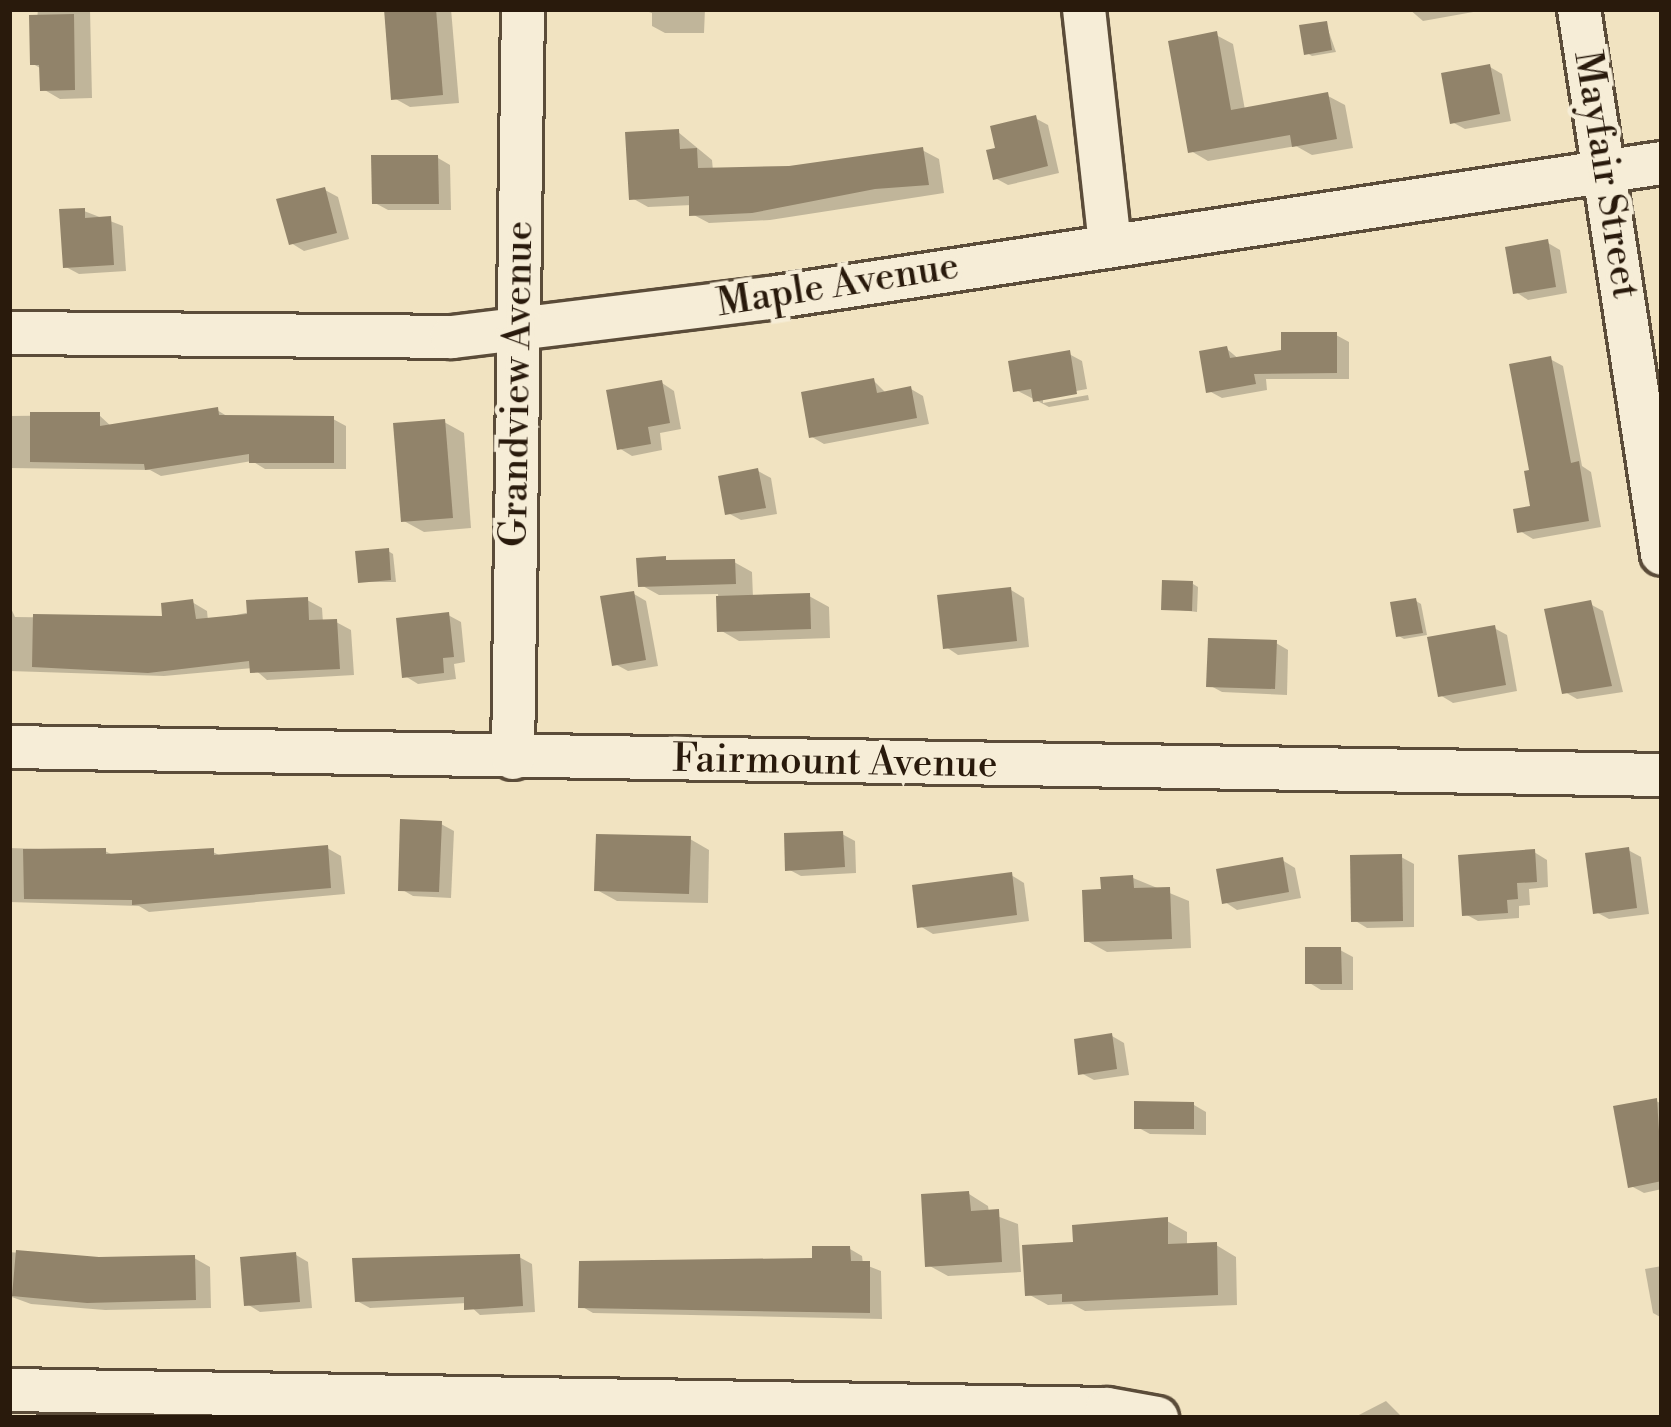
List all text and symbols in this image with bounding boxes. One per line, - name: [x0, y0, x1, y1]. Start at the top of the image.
- street label: Mayfair Street: [1562, 48, 1648, 302]
- street label: Grandview Avenue: [492, 220, 544, 548]
- street label: Maple Avenue: [714, 244, 962, 328]
- street label: Fairmount Avenue: [672, 737, 998, 789]

